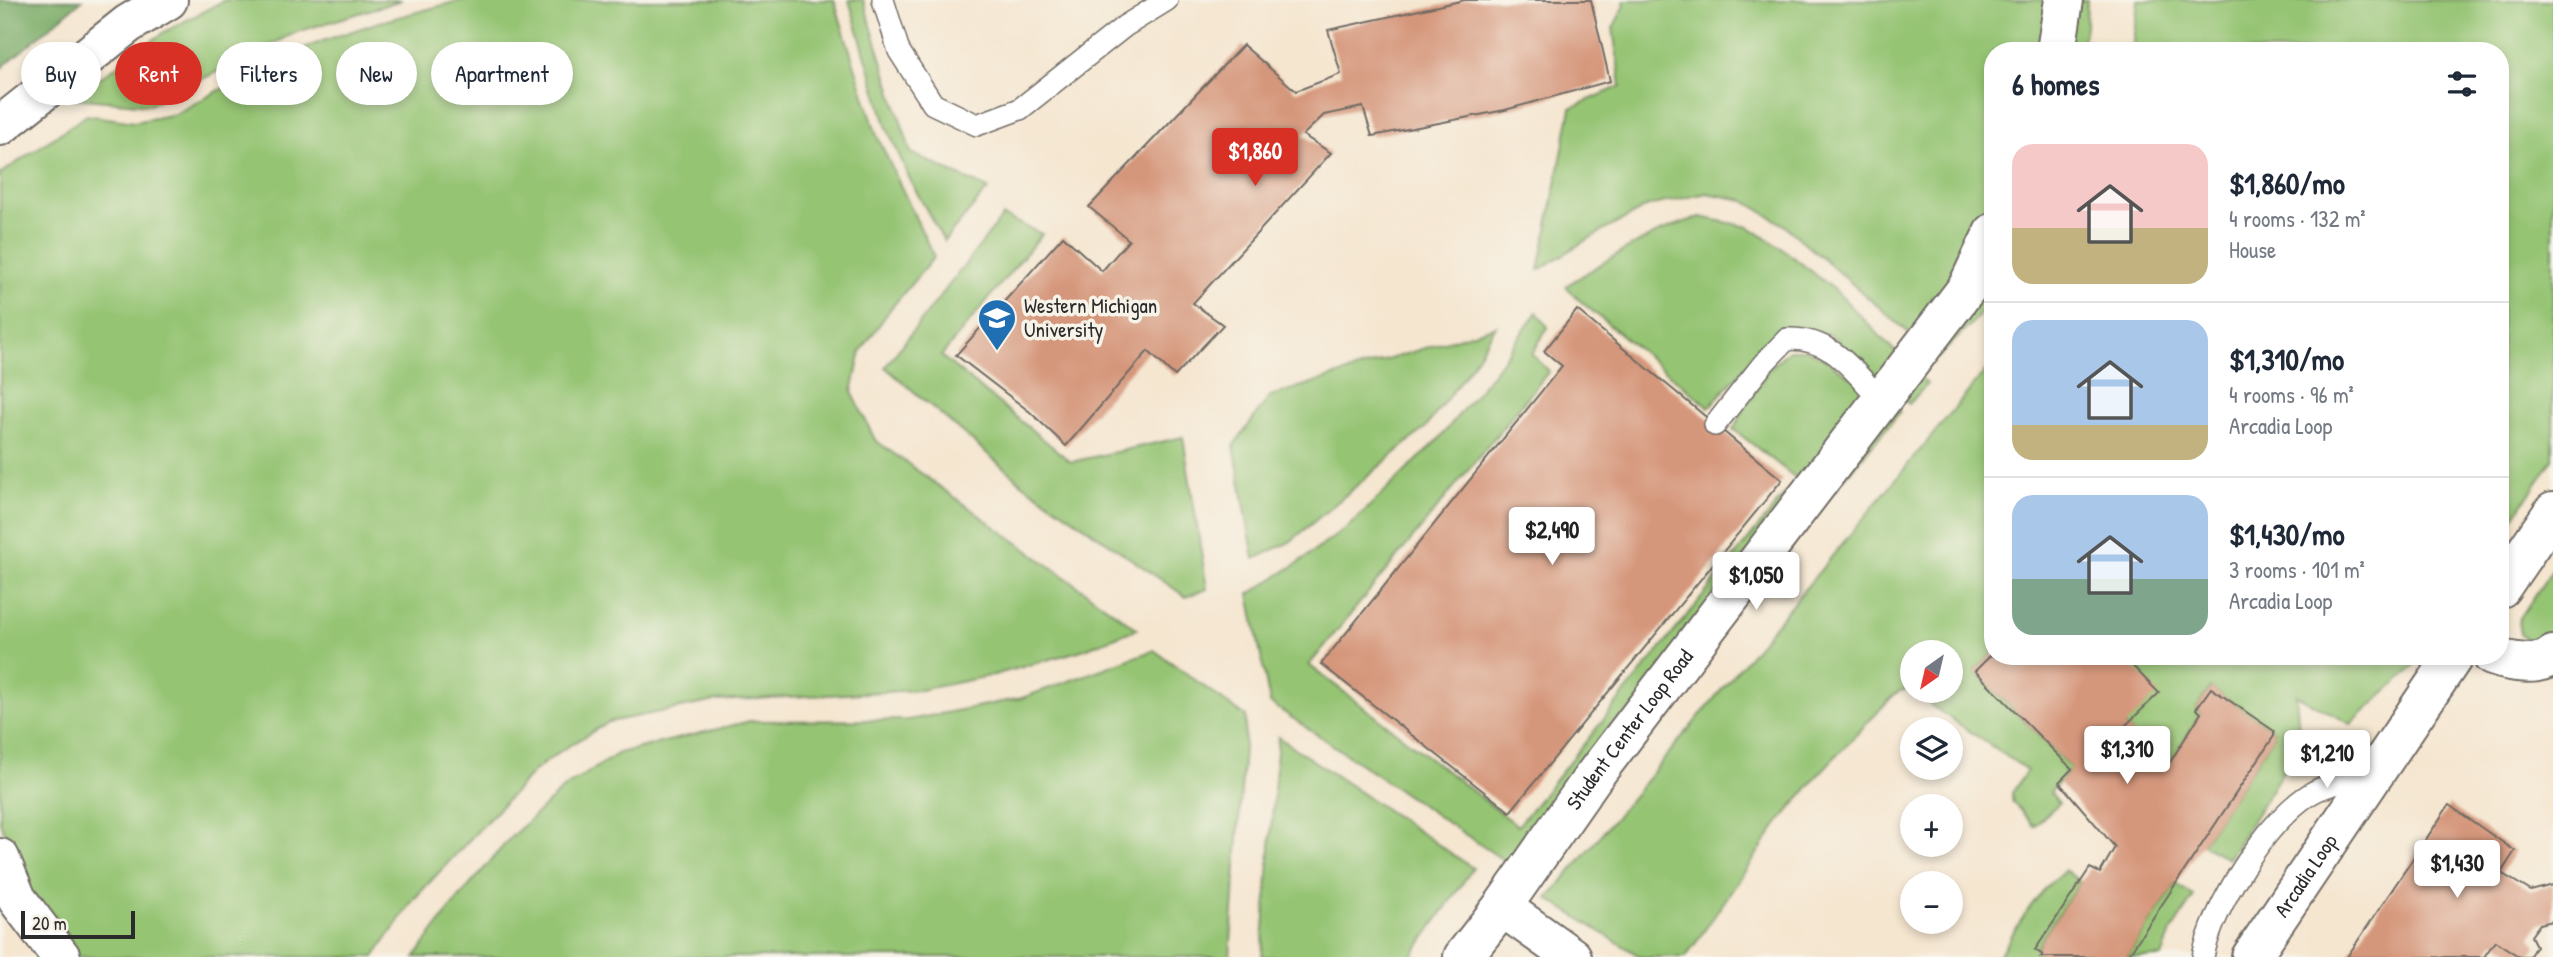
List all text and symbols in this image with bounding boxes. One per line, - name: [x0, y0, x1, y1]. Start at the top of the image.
- chip: Buy: [21, 42, 101, 105]
- chip: Rent: [115, 42, 202, 105]
- chip: Filters: [216, 42, 322, 105]
- chip: New: [336, 42, 417, 105]
- chip: Apartment: [431, 42, 573, 105]
- text: 6 homes: [2012, 64, 2099, 104]
- icon: filters: [2443, 65, 2481, 103]
- pin: $1,860: [1198, 128, 1312, 188]
- text: $1,860: [1228, 135, 1282, 166]
- text: $1,860/mo: [2229, 163, 2345, 203]
- icon: home: [2068, 172, 2152, 256]
- text: 4 rooms · 132 m²: [2229, 203, 2366, 234]
- text: House: [2229, 234, 2276, 265]
- place label: Western Michigan University: [1024, 291, 1157, 344]
- school or university icon: Western Michigan University: [976, 297, 1018, 352]
- text: $1,310/mo: [2229, 339, 2344, 379]
- icon: home: [2068, 348, 2152, 432]
- text: 4 rooms · 96 m²: [2229, 379, 2354, 410]
- text: Arcadia Loop: [2229, 410, 2332, 441]
- pin: $2,490: [1495, 508, 1609, 567]
- text: $2,490: [1525, 514, 1579, 545]
- text: $1,430/mo: [2229, 514, 2344, 554]
- icon: home: [2068, 523, 2152, 607]
- pin: $1,050: [1699, 552, 1813, 612]
- text: 3 rooms · 101 m²: [2229, 554, 2365, 585]
- text: $1,050: [1729, 559, 1784, 590]
- text: Arcadia Loop: [2229, 585, 2332, 616]
- north arrow: [1900, 640, 1964, 704]
- map controls: [1900, 640, 1963, 934]
- street label: Student Center Loop Road: [1559, 643, 1700, 816]
- button: layers: [1900, 717, 1963, 780]
- pin: $1,310: [2070, 726, 2184, 786]
- pin: $1,210: [2270, 730, 2384, 790]
- text: $1,310: [2100, 733, 2154, 764]
- text: $1,210: [2300, 737, 2354, 768]
- button: +: [1900, 794, 1963, 857]
- street label: Arcadia Loop: [2267, 828, 2344, 923]
- pin: $1,430: [2400, 841, 2514, 900]
- text: $1,430: [2430, 847, 2484, 878]
- button: −: [1900, 871, 1963, 934]
- scale bar: [21, 908, 135, 940]
- text: 20 m: [32, 910, 67, 936]

